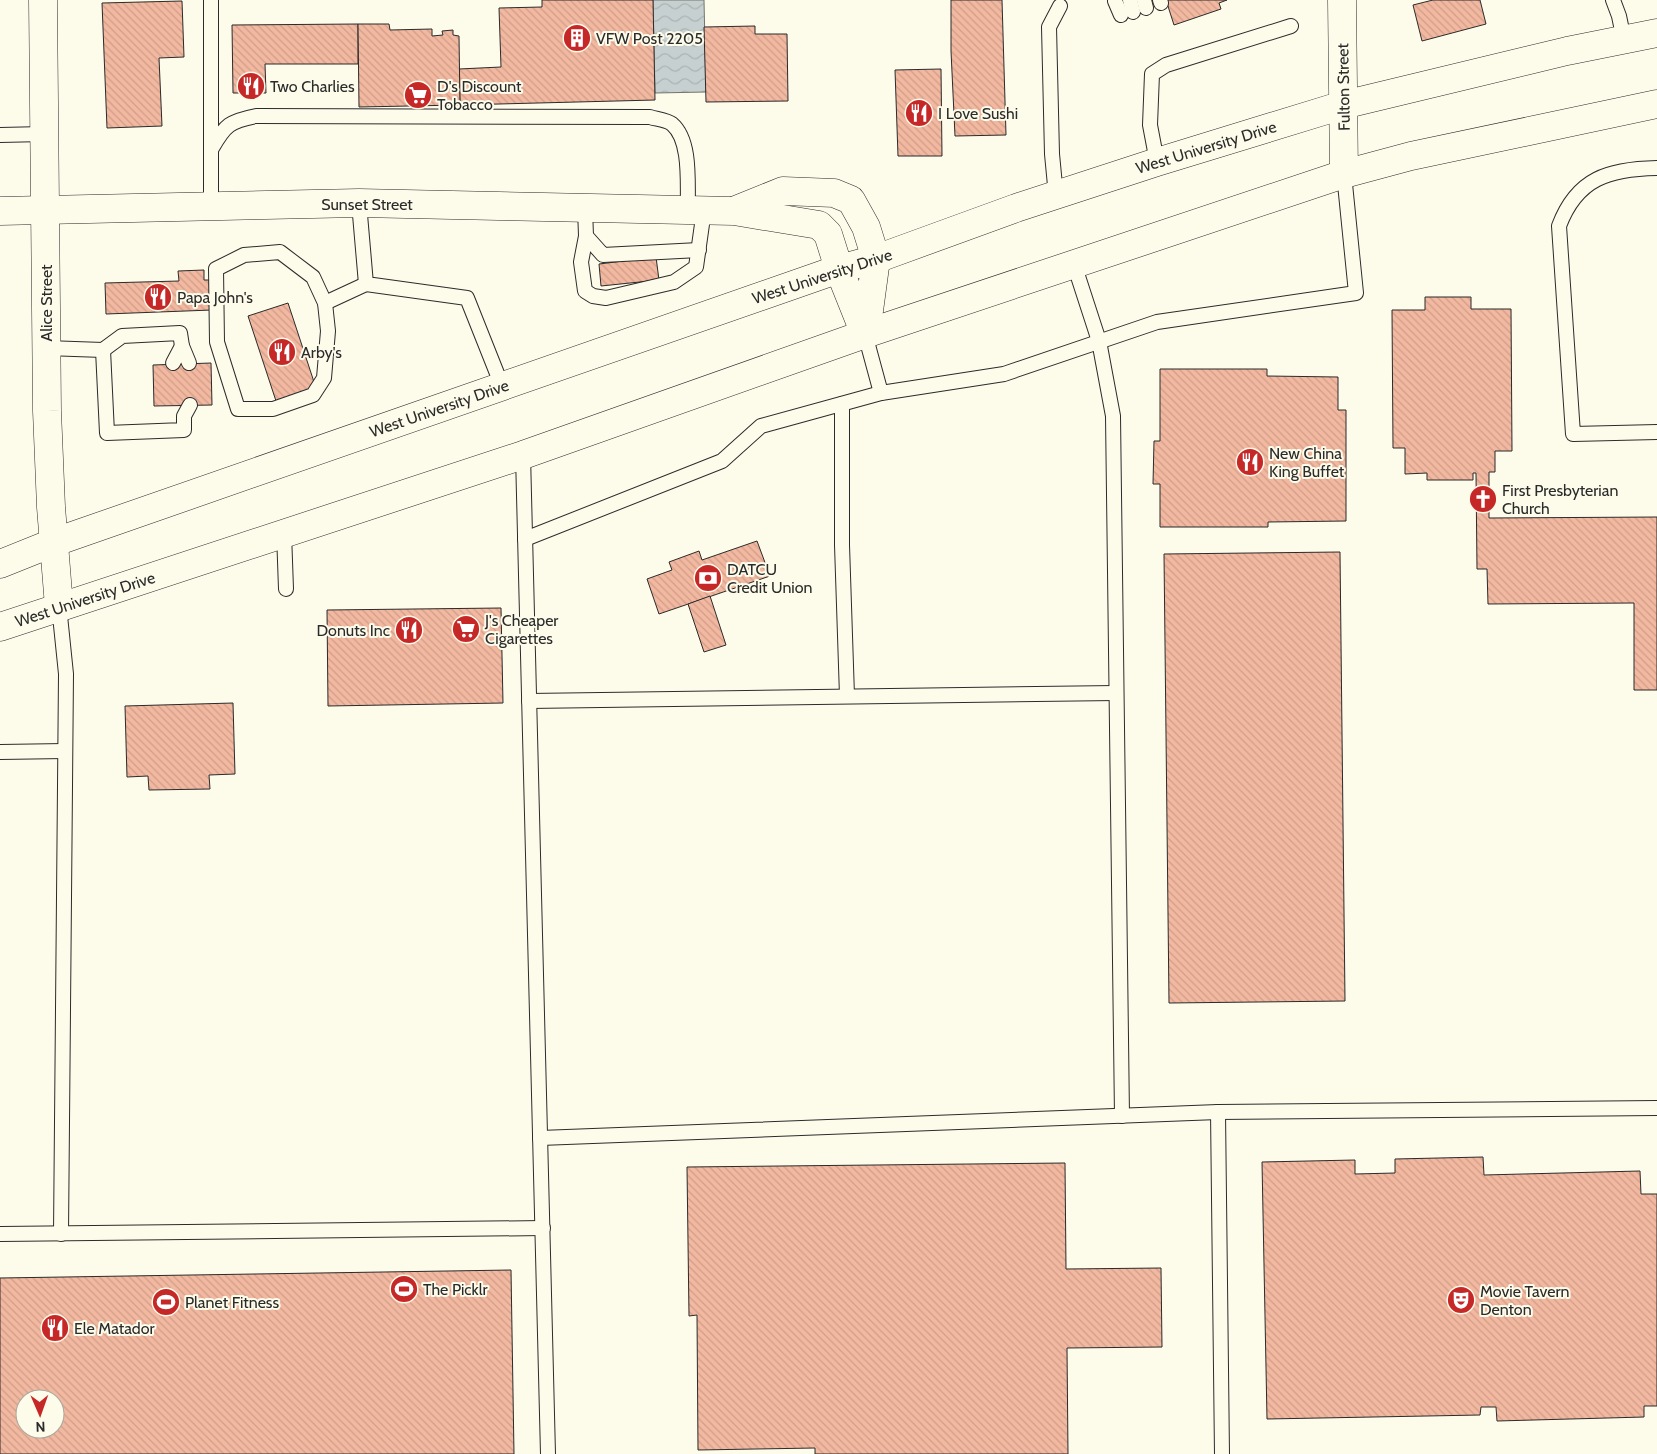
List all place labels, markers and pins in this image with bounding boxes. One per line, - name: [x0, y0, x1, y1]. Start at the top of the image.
- building icon: VFW Post 2205: [562, 23, 592, 53]
- place label: VFW Post 2205: [596, 29, 703, 48]
- restaurant icon: Two Charlies: [236, 71, 266, 101]
- place label: Two Charlies: [270, 77, 355, 96]
- place label: D's Discount Tobacco: [437, 77, 522, 114]
- supermarket icon: D's Discount Tobacco: [403, 80, 433, 110]
- restaurant icon: I Love Sushi: [904, 98, 934, 128]
- place label: I Love Sushi: [938, 104, 1018, 123]
- restaurant icon: Papa John's: [143, 282, 173, 312]
- place label: Papa John's: [177, 288, 253, 307]
- restaurant icon: Arby's: [267, 337, 297, 367]
- place label: Arby's: [301, 343, 342, 362]
- place label: New China King Buffet: [1269, 444, 1345, 481]
- restaurant icon: New China King Buffet: [1235, 447, 1265, 477]
- place label: First Presbyterian Church: [1502, 481, 1618, 518]
- church icon: First Presbyterian Church: [1468, 484, 1498, 514]
- place label: DATCU Credit Union: [727, 560, 813, 597]
- bank icon: DATCU Credit Union: [693, 563, 723, 593]
- place label: J's Cheaper Cigarettes: [484, 611, 559, 648]
- supermarket icon: J's Cheaper Cigarettes: [451, 614, 481, 644]
- restaurant icon: Donuts Inc: [394, 615, 424, 645]
- place label: Donuts Inc: [317, 621, 390, 640]
- sports icon: The Picklr: [389, 1274, 419, 1304]
- place label: The Picklr: [423, 1280, 489, 1299]
- place label: Movie Tavern Denton: [1480, 1282, 1569, 1319]
- theatre icon: Movie Tavern Denton: [1446, 1285, 1476, 1315]
- sports icon: Planet Fitness: [151, 1287, 181, 1317]
- place label: Planet Fitness: [185, 1293, 279, 1312]
- restaurant icon: Ele Matador: [40, 1313, 70, 1343]
- place label: Ele Matador: [74, 1319, 156, 1338]

